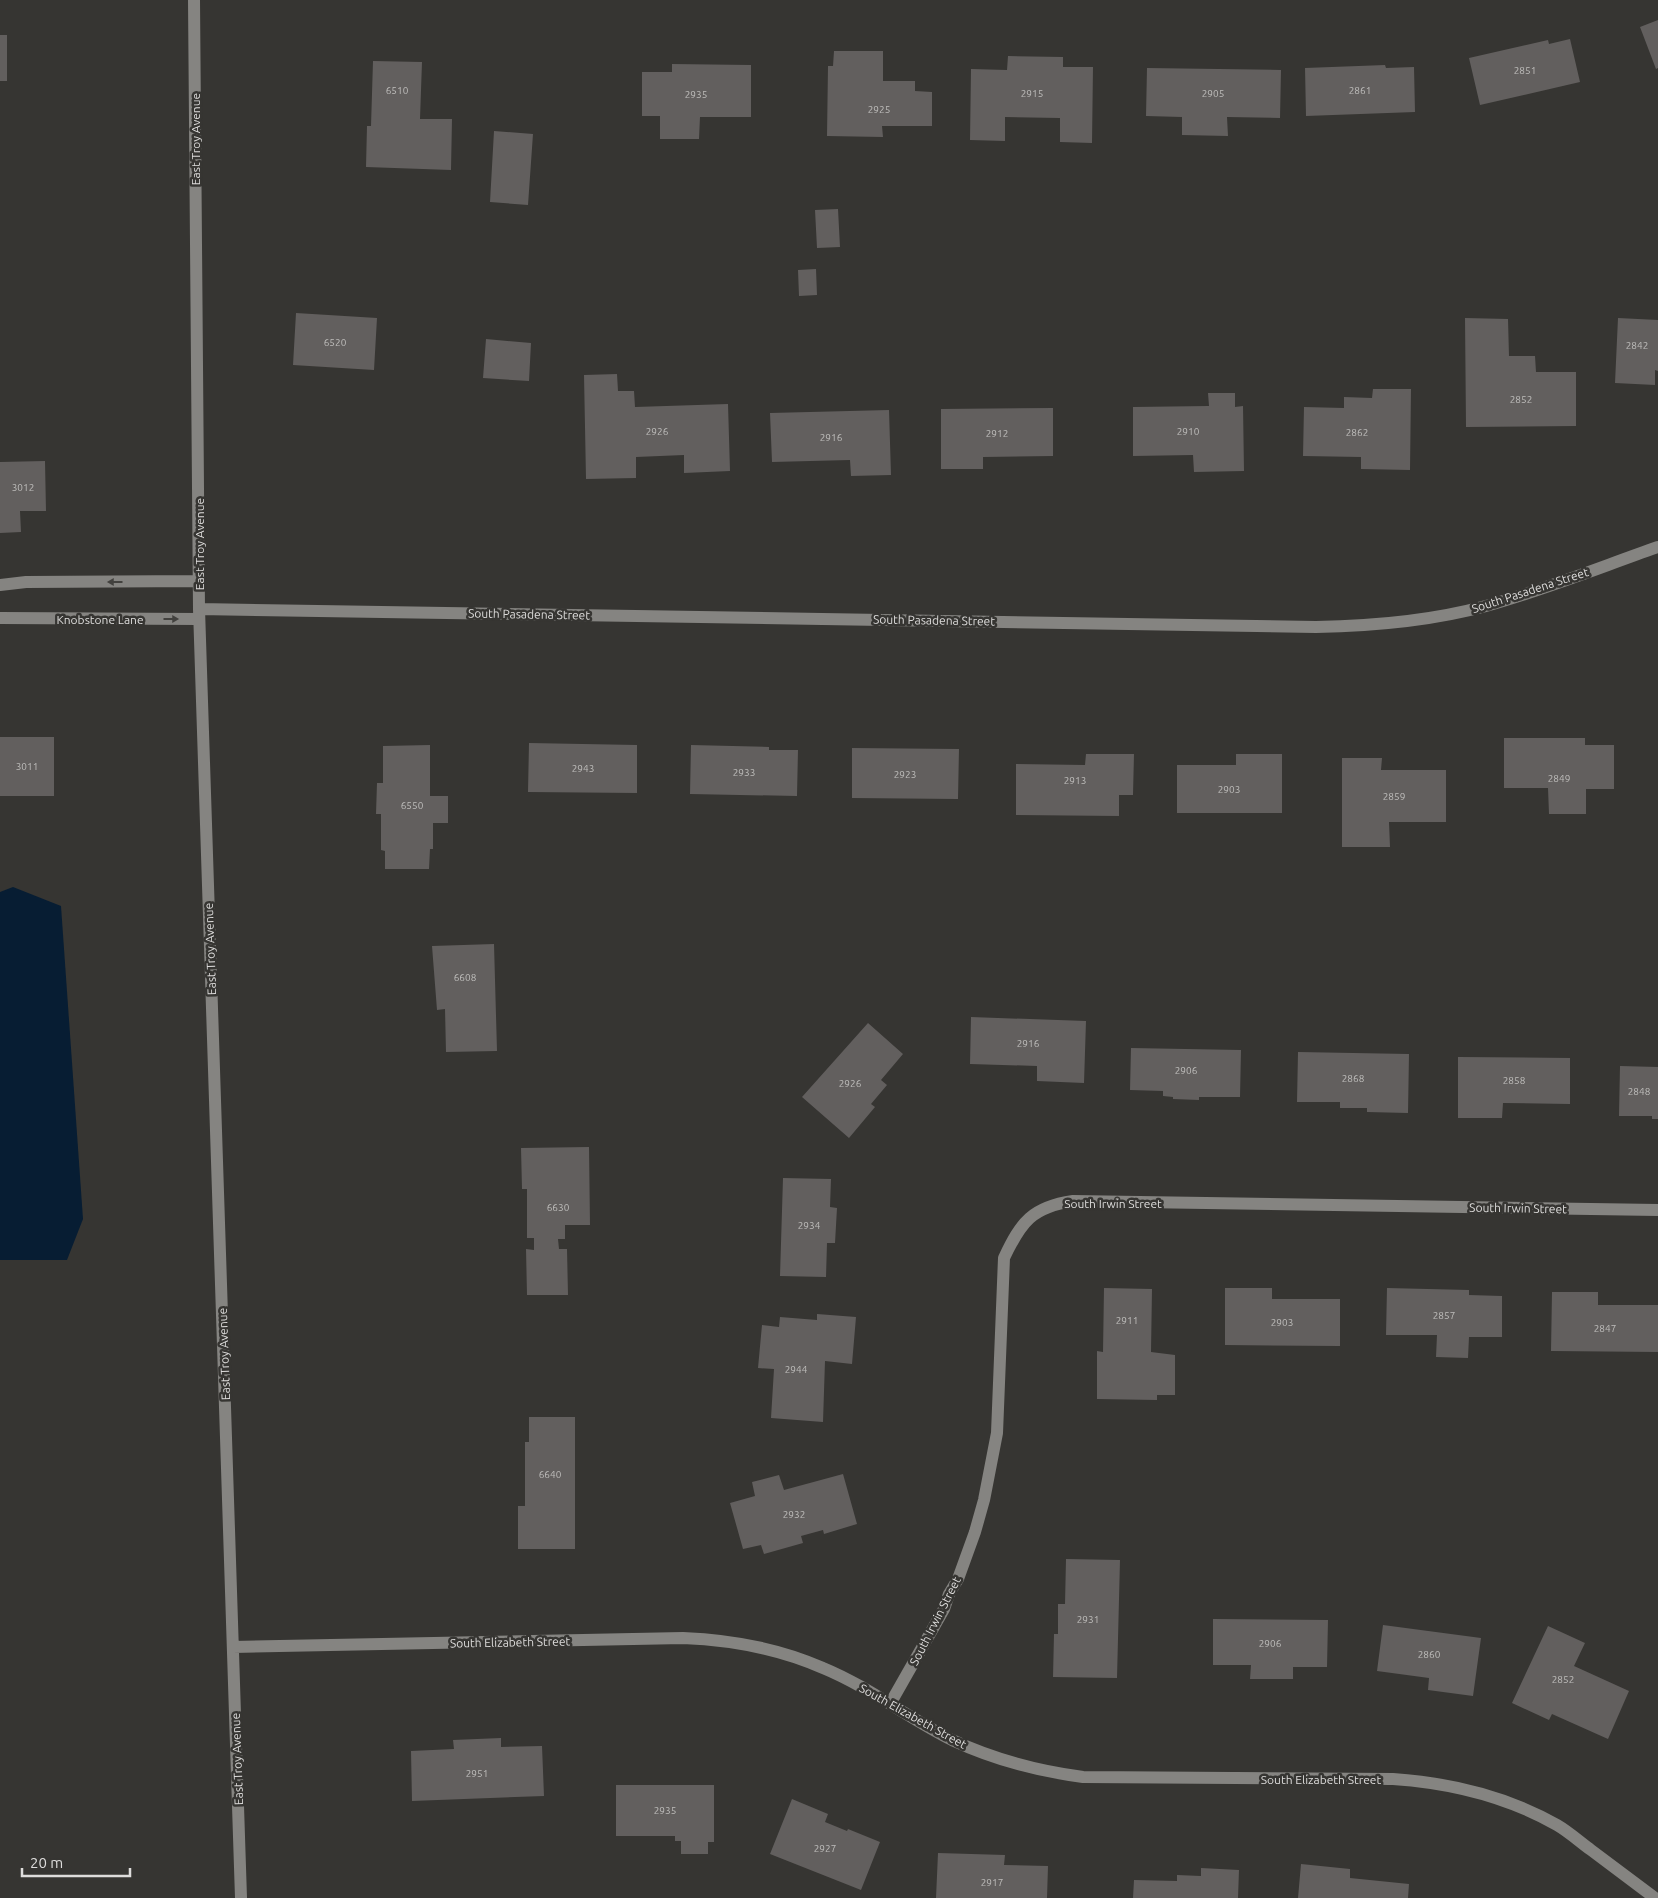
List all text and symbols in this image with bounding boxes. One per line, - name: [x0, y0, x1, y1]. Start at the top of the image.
- house number: 2851: [1514, 65, 1536, 76]
- house number: 6510: [386, 85, 409, 96]
- house number: 2861: [1349, 85, 1371, 96]
- house number: 2915: [1021, 88, 1043, 99]
- house number: 2905: [1202, 88, 1224, 99]
- house number: 2935: [685, 89, 707, 100]
- street label: East Troy Avenue: [189, 93, 202, 185]
- house number: 2925: [868, 104, 890, 115]
- house number: 6520: [324, 337, 347, 348]
- house number: 2842: [1626, 340, 1648, 351]
- house number: 2852: [1510, 394, 1532, 405]
- house number: 2926: [646, 426, 669, 437]
- house number: 2910: [1177, 426, 1200, 437]
- house number: 2862: [1346, 427, 1368, 438]
- house number: 2912: [986, 428, 1008, 439]
- house number: 2916: [820, 432, 843, 443]
- house number: 3012: [12, 482, 34, 493]
- street label: East Troy Avenue: [193, 498, 206, 590]
- street label: South Pasadena Street: [1470, 565, 1590, 615]
- one-way arrow: [107, 578, 123, 586]
- street label: South Pasadena Street: [468, 606, 590, 622]
- street label: South Pasadena Street: [873, 612, 995, 628]
- street label: Knobstone Lane: [56, 613, 144, 626]
- one-way arrow: [163, 615, 179, 623]
- house number: 3011: [16, 761, 38, 772]
- house number: 2943: [572, 763, 594, 774]
- house number: 2933: [733, 767, 755, 778]
- house number: 2923: [894, 769, 916, 780]
- house number: 2849: [1548, 773, 1570, 784]
- house number: 2913: [1064, 775, 1086, 786]
- house number: 2903: [1218, 784, 1240, 795]
- house number: 2859: [1383, 791, 1405, 802]
- house number: 6550: [401, 800, 424, 811]
- street label: East Troy Avenue: [202, 903, 218, 995]
- house number: 6608: [454, 972, 477, 983]
- house number: 2916: [1017, 1038, 1040, 1049]
- house number: 2906: [1175, 1065, 1198, 1076]
- house number: 2868: [1342, 1073, 1365, 1084]
- house number: 2858: [1503, 1075, 1526, 1086]
- house number: 2926: [839, 1078, 862, 1089]
- house number: 2848: [1628, 1086, 1651, 1097]
- street label: South Irwin Street: [1064, 1197, 1162, 1210]
- street label: South Irwin Street: [1469, 1201, 1567, 1215]
- house number: 6630: [547, 1202, 570, 1213]
- house number: 2934: [798, 1220, 821, 1231]
- street label: East Troy Avenue: [216, 1308, 232, 1400]
- house number: 2857: [1433, 1310, 1455, 1321]
- house number: 2911: [1116, 1315, 1138, 1326]
- house number: 2903: [1271, 1317, 1293, 1328]
- house number: 2847: [1594, 1323, 1616, 1334]
- house number: 2944: [785, 1364, 808, 1375]
- house number: 6640: [539, 1469, 562, 1480]
- house number: 2932: [783, 1509, 805, 1520]
- street label: South Irwin Street: [907, 1574, 963, 1667]
- house number: 2931: [1077, 1614, 1099, 1625]
- street label: South Elizabeth Street: [450, 1634, 571, 1650]
- house number: 2906: [1259, 1638, 1282, 1649]
- house number: 2860: [1418, 1649, 1441, 1660]
- house number: 2852: [1552, 1674, 1574, 1685]
- street label: South Elizabeth Street: [857, 1681, 969, 1751]
- street label: East Troy Avenue: [229, 1713, 245, 1805]
- house number: 2951: [466, 1768, 488, 1779]
- street label: South Elizabeth Street: [1261, 1773, 1381, 1786]
- house number: 2935: [654, 1805, 676, 1816]
- house number: 2927: [814, 1843, 836, 1854]
- scale bar: [22, 1846, 130, 1878]
- text: 20 m: [30, 1854, 63, 1871]
- house number: 2917: [981, 1877, 1003, 1888]

